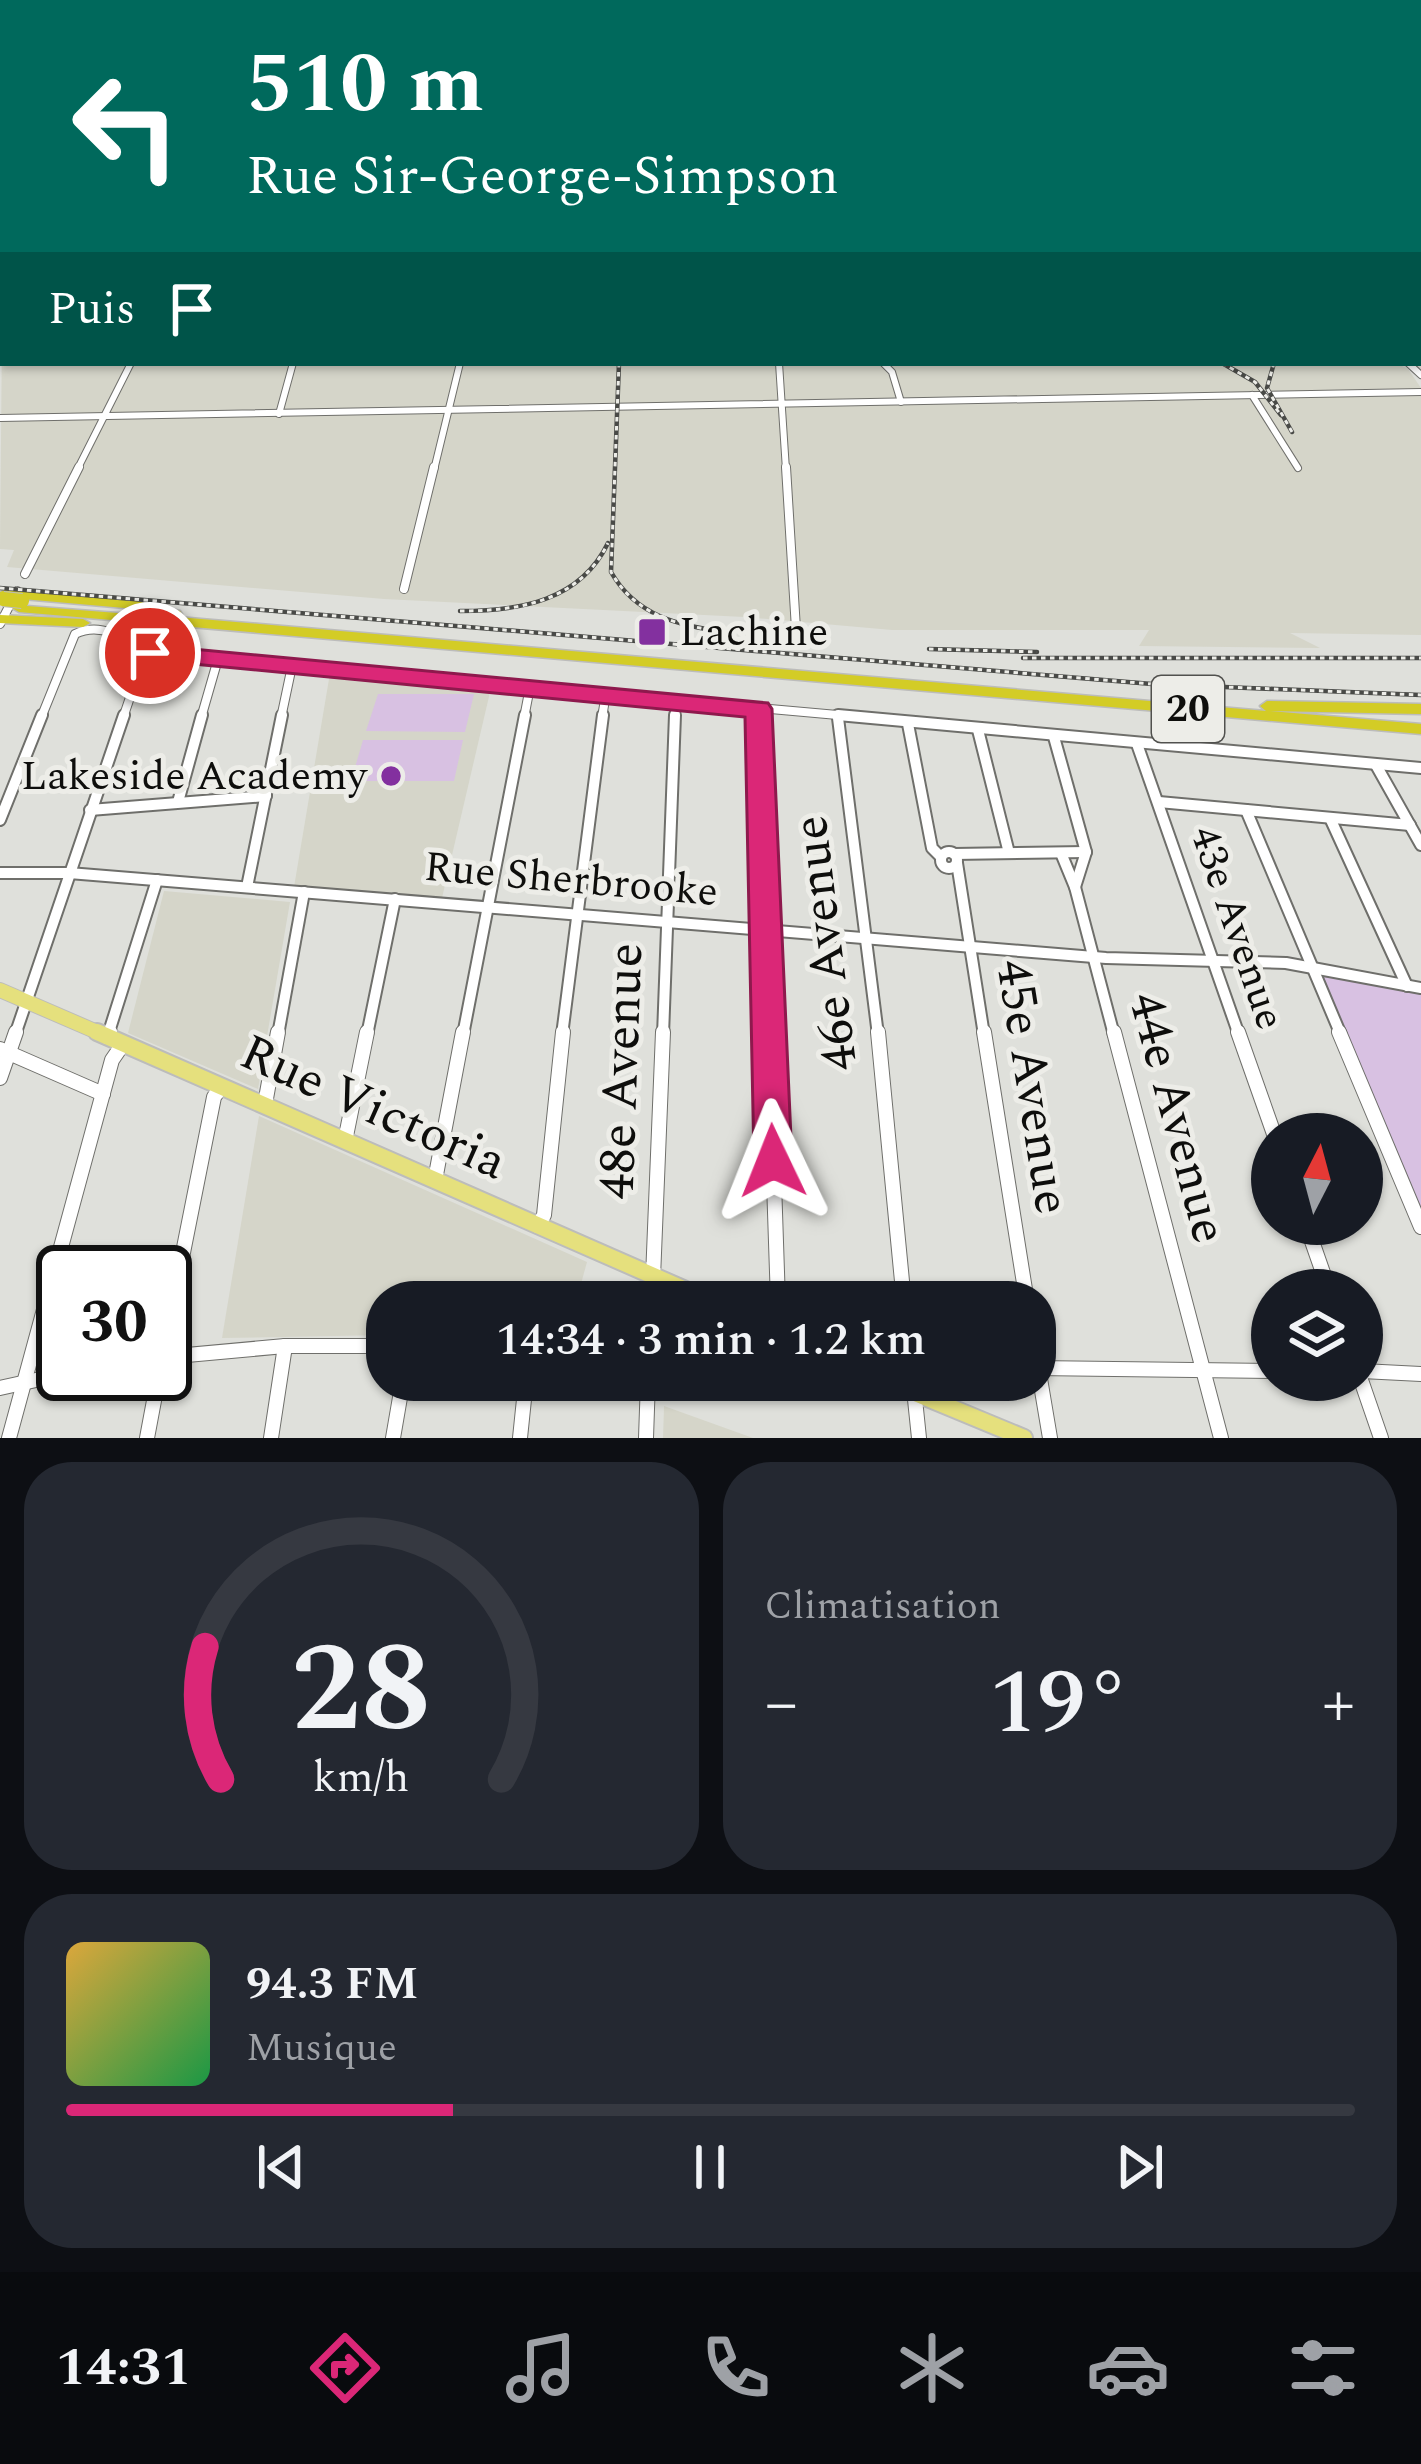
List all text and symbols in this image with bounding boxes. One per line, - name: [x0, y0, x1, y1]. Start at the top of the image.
- text: 510 m: [246, 21, 484, 149]
- icon: left: [48, 48, 204, 204]
- text: Rue Sir-George-Simpson: [246, 136, 839, 218]
- text: Puis: [48, 275, 135, 344]
- icon: arrive: [159, 276, 225, 342]
- place label: Lachine: [679, 601, 828, 664]
- pin: [99, 602, 201, 704]
- marker: Lachine: [636, 616, 668, 648]
- icon: arrive: [117, 620, 183, 686]
- road number: 20: [1152, 676, 1224, 742]
- place label: Lakeside Academy: [21, 745, 369, 808]
- marker: Lakeside Academy: [378, 763, 404, 789]
- street label: 46e Avenue: [772, 811, 880, 1075]
- street label: 43e Avenue: [1173, 818, 1301, 1038]
- street label: Rue Sherbrooke: [422, 836, 720, 924]
- street label: 48e Avenue: [579, 941, 665, 1201]
- street label: 45e Avenue: [973, 954, 1091, 1220]
- street label: 44e Avenue: [1106, 984, 1248, 1252]
- street label: Rue Victoria: [227, 1014, 519, 1202]
- position arrow: [710, 1098, 836, 1224]
- north arrow: [1251, 1113, 1383, 1245]
- map controls: [1251, 1113, 1383, 1401]
- speed limit sign: 30: [36, 1245, 192, 1401]
- button: layers: [1251, 1269, 1383, 1401]
- text: 14:34 · 3 min · 1.2 km: [496, 1306, 926, 1375]
- text: Climatisation: [765, 1577, 1001, 1636]
- text: 28: [291, 1596, 431, 1786]
- text: 19°: [989, 1636, 1130, 1773]
- text: −: [765, 1654, 798, 1755]
- text: +: [1322, 1654, 1355, 1755]
- text: km/h: [313, 1746, 410, 1811]
- text: 94.3 FM: [246, 1950, 418, 2019]
- text: Musique: [246, 2019, 397, 2078]
- icon: previous: [248, 2134, 314, 2200]
- icon: pause: [677, 2134, 743, 2200]
- icon: next: [1107, 2134, 1173, 2200]
- icon: directions: [303, 2326, 387, 2410]
- icon: music: [499, 2326, 583, 2410]
- icon: phone: [694, 2326, 778, 2410]
- icon: climate: [890, 2326, 974, 2410]
- icon: car: [1086, 2326, 1170, 2410]
- icon: filters: [1281, 2326, 1365, 2410]
- text: 14:31: [56, 2327, 191, 2409]

